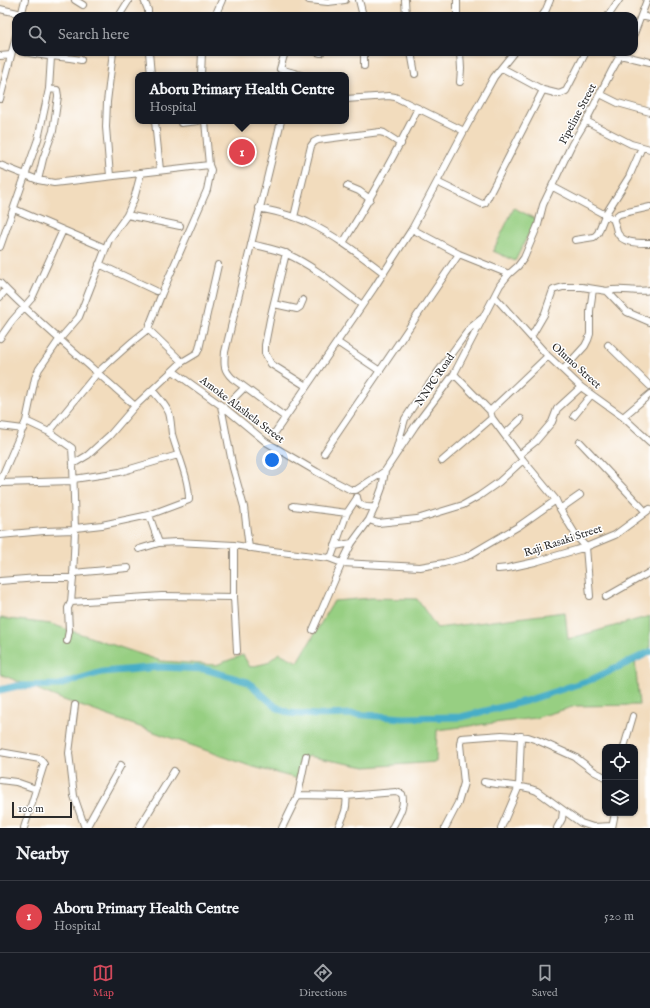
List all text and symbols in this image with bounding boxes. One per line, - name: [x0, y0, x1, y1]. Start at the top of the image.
- search box: [12, 12, 638, 56]
- icon: search: [26, 23, 48, 45]
- text: Search here: [58, 25, 129, 44]
- popup: [135, 72, 349, 124]
- text: Aboru Primary Health Centre: [150, 80, 334, 99]
- street label: Pipeline Street: [556, 81, 600, 147]
- text: Hospital: [150, 99, 196, 116]
- pin: 1: [229, 137, 255, 167]
- street label: Olumo Street: [548, 340, 604, 392]
- street label: NNPC Road: [412, 351, 458, 409]
- street label: Amoke Alashela Street: [196, 373, 287, 447]
- your location: [262, 450, 282, 470]
- street label: Raji Rasaki Street: [522, 522, 604, 560]
- map controls: [602, 744, 638, 816]
- button: locate: [602, 744, 638, 780]
- button: layers: [602, 780, 638, 816]
- scale bar: [12, 800, 72, 819]
- text: 100 m: [18, 802, 44, 816]
- text: Nearby: [16, 844, 69, 865]
- text: Aboru Primary Health Centre: [54, 899, 239, 918]
- text: 1: [27, 908, 31, 925]
- text: 520 m: [604, 908, 634, 925]
- text: Hospital: [54, 918, 101, 935]
- tab: Map: [92, 962, 114, 1000]
- tab: Directions: [299, 962, 347, 1000]
- tab: Saved: [532, 962, 558, 1000]

